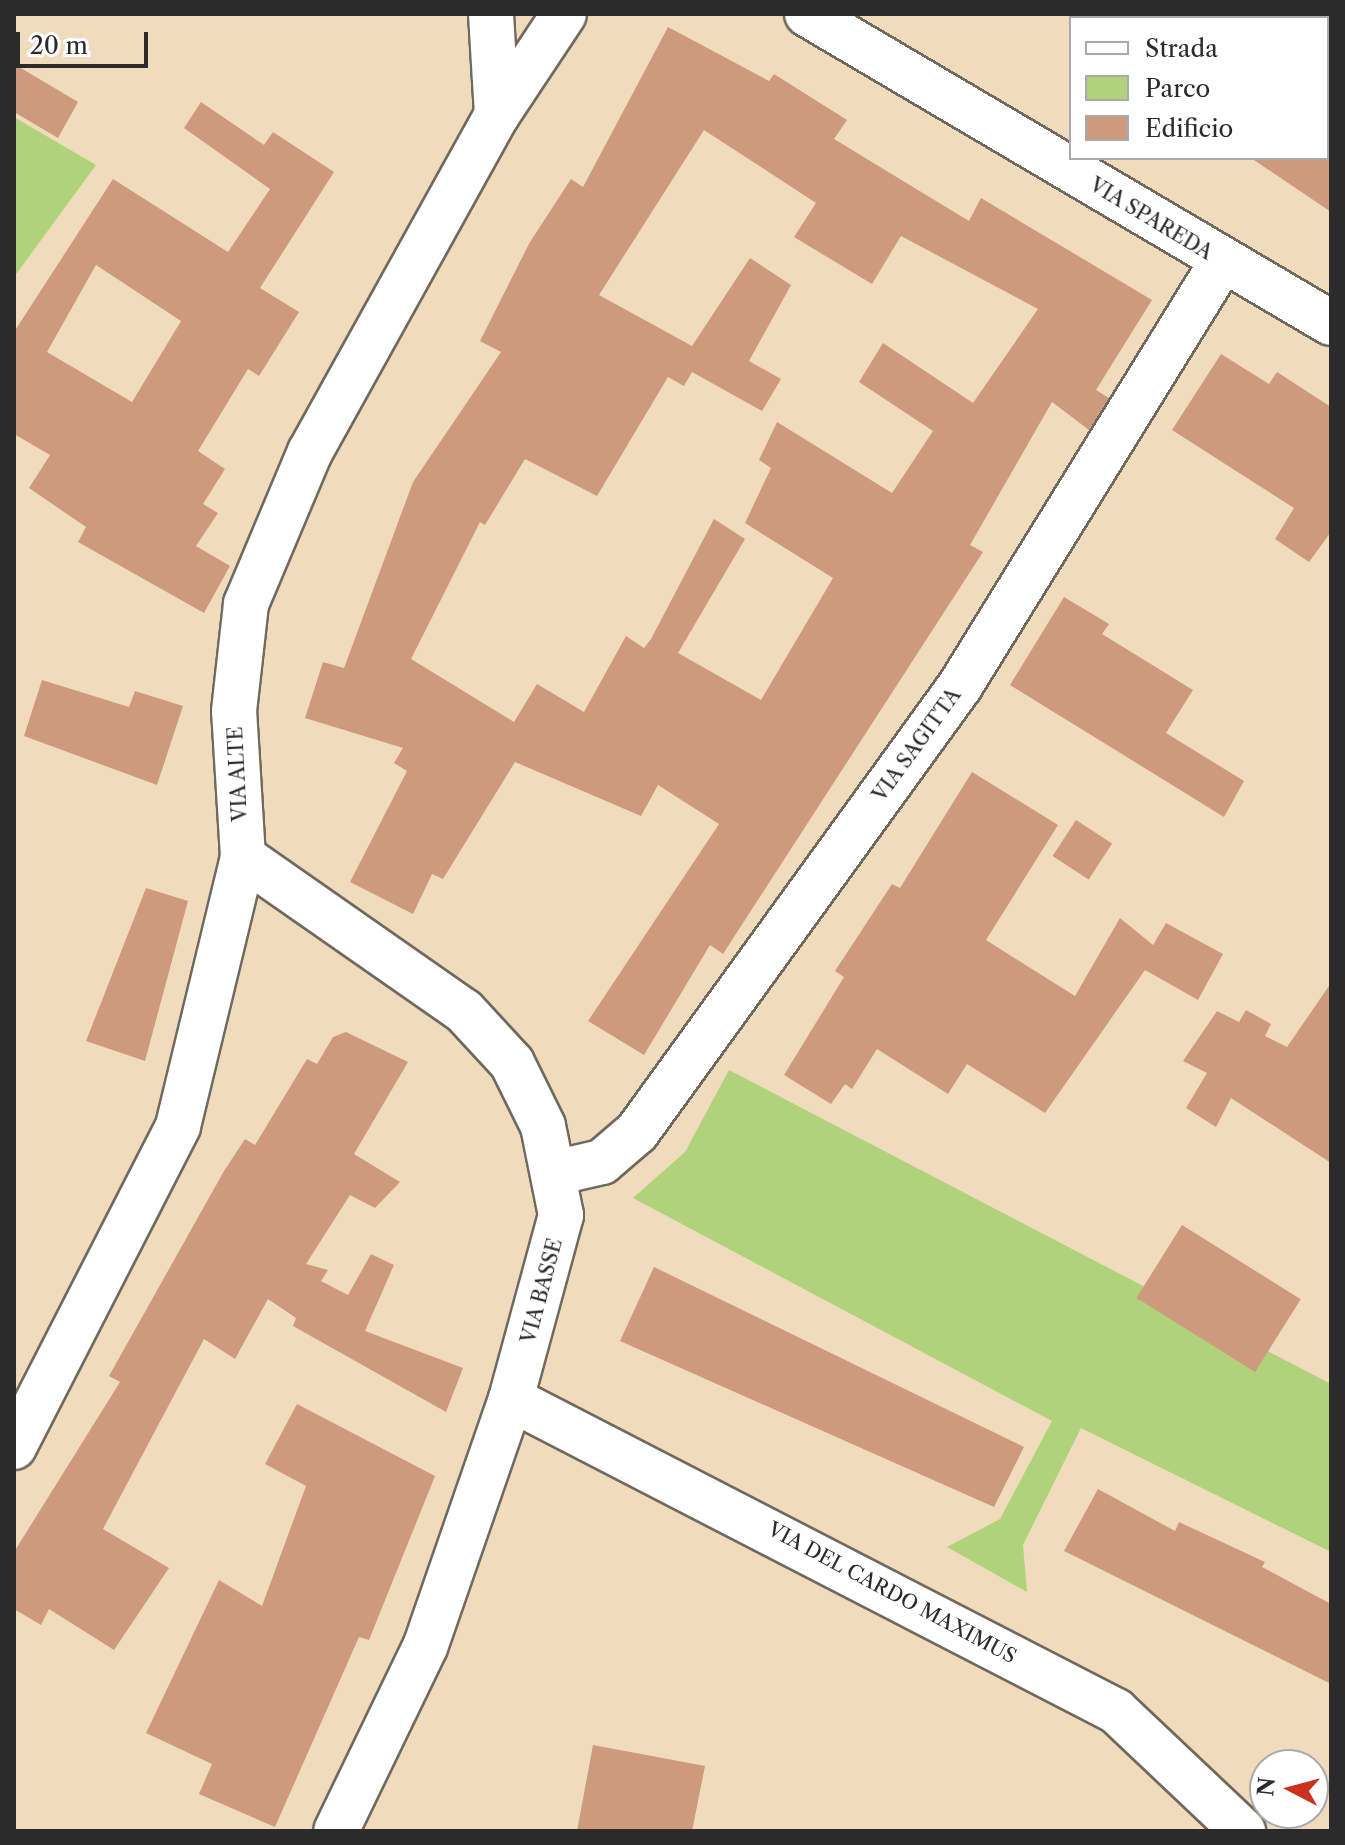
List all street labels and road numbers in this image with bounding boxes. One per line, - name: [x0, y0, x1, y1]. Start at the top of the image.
- street label: VIA SPAREDA: [1085, 173, 1217, 265]
- street label: VIA SAGITTA: [868, 683, 966, 807]
- street label: VIA ALTE: [223, 725, 253, 823]
- street label: VIA BASSE: [516, 1236, 568, 1346]
- street label: VIA DEL CARDO MAXIMUS: [763, 1517, 1021, 1669]

